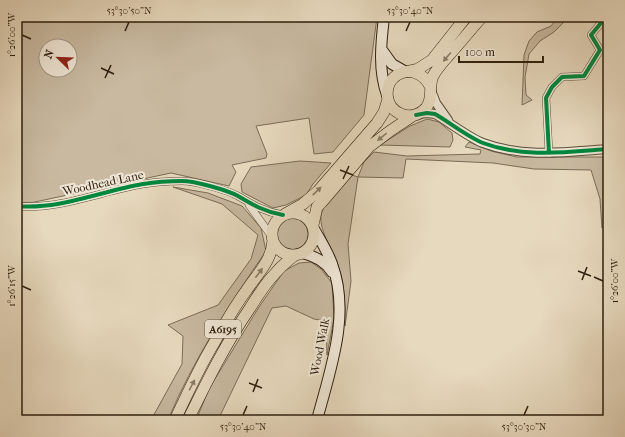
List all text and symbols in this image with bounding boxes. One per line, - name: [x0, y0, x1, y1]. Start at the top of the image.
- text: 53°30'50"N: [106, 5, 152, 17]
- text: 53°30'40"N: [387, 5, 434, 17]
- text: 1°26'00"W: [6, 11, 18, 57]
- north arrow: [38, 38, 78, 78]
- scale bar: [459, 38, 543, 64]
- text: 100 m: [465, 45, 495, 59]
- text: N: [42, 47, 57, 61]
- one-way arrow: [443, 52, 452, 63]
- one-way arrow: [377, 133, 387, 141]
- street label: Woodhead Lane: [60, 168, 145, 199]
- one-way arrow: [312, 186, 322, 196]
- text: 1°26'00"W: [609, 257, 621, 303]
- text: 1°26'15"W: [6, 264, 18, 307]
- one-way arrow: [254, 268, 263, 279]
- street label: Wood Walk: [307, 316, 333, 378]
- road number: A6195: [205, 320, 241, 338]
- one-way arrow: [189, 379, 195, 391]
- text: 53°30'40"N: [220, 421, 267, 433]
- text: 53°30'30"N: [502, 421, 547, 433]

